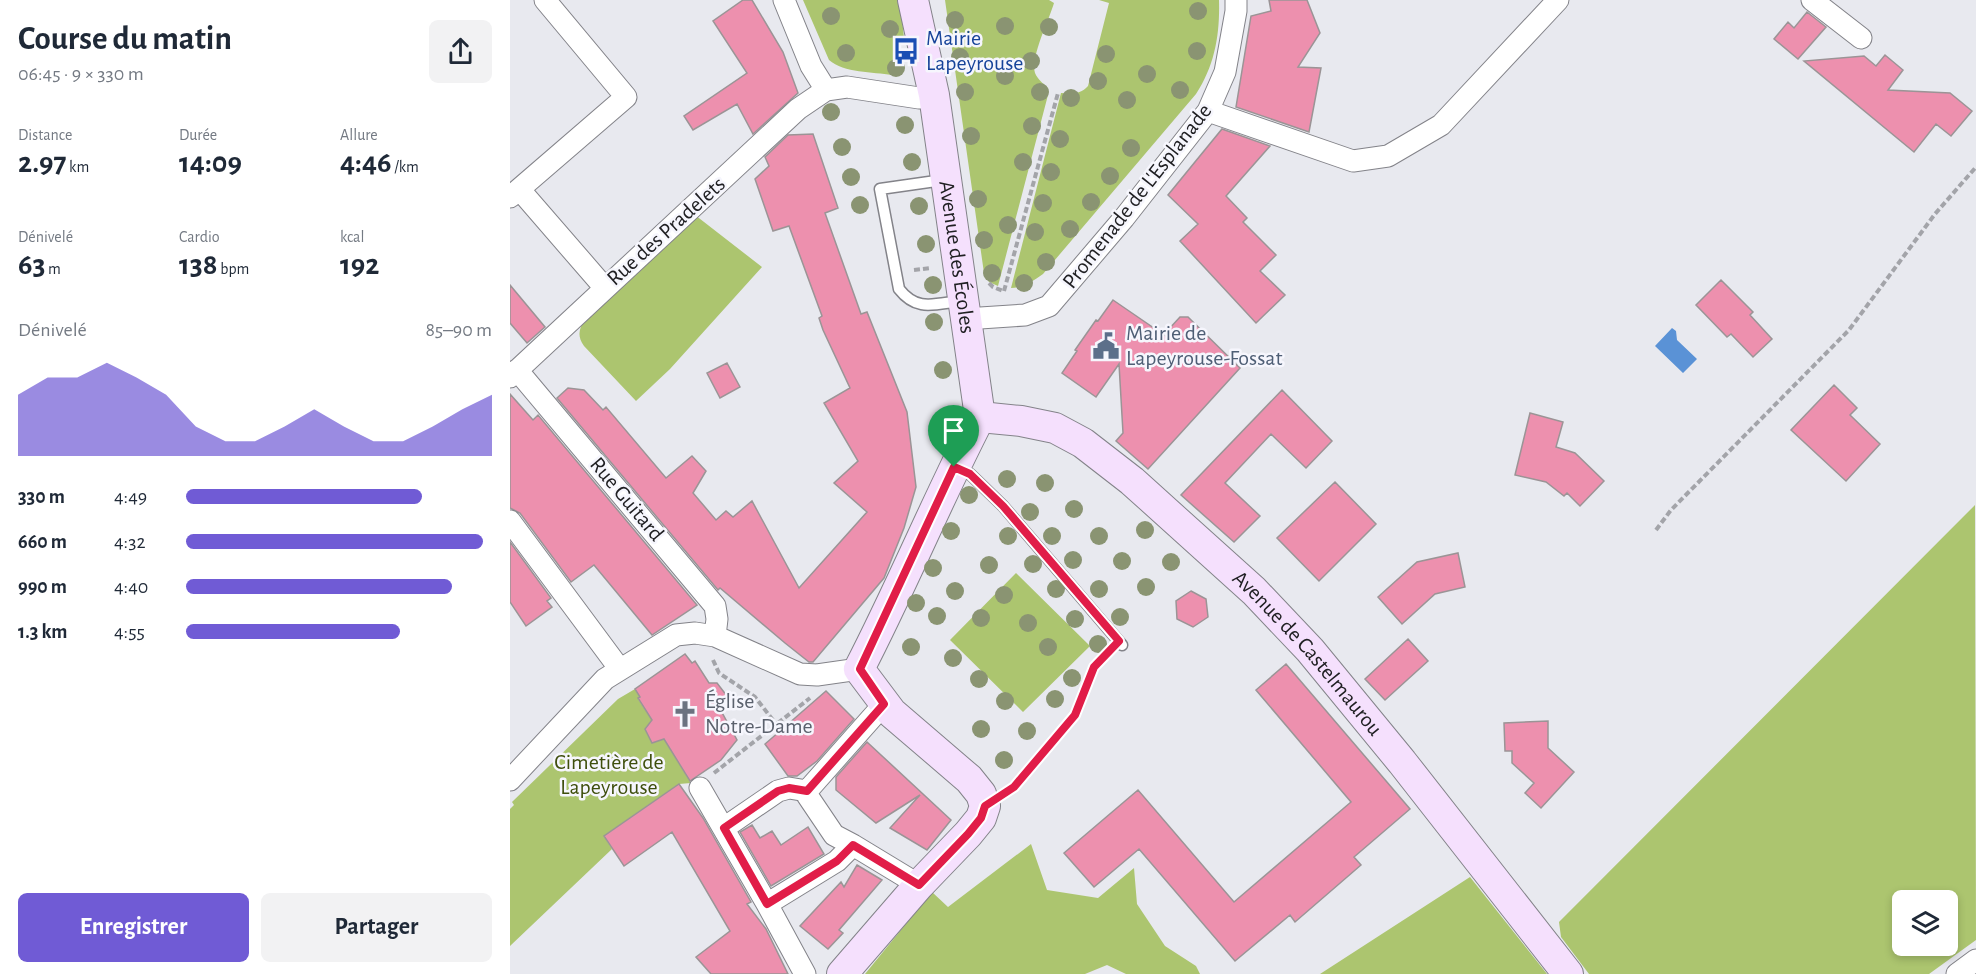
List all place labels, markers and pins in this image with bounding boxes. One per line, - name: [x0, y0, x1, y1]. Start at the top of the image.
- place label: Mairie Lapeyrouse: [926, 27, 1023, 74]
- bus stop icon: Mairie Lapeyrouse: [891, 36, 921, 66]
- place label: Mairie de Lapeyrouse-Fossat: [1126, 322, 1283, 369]
- public building icon: Mairie de Lapeyrouse-Fossat: [1091, 331, 1121, 361]
- pin: [928, 405, 979, 467]
- place label: Église Notre-Dame: [705, 689, 813, 737]
- church icon: Église Notre-Dame: [670, 699, 700, 729]

